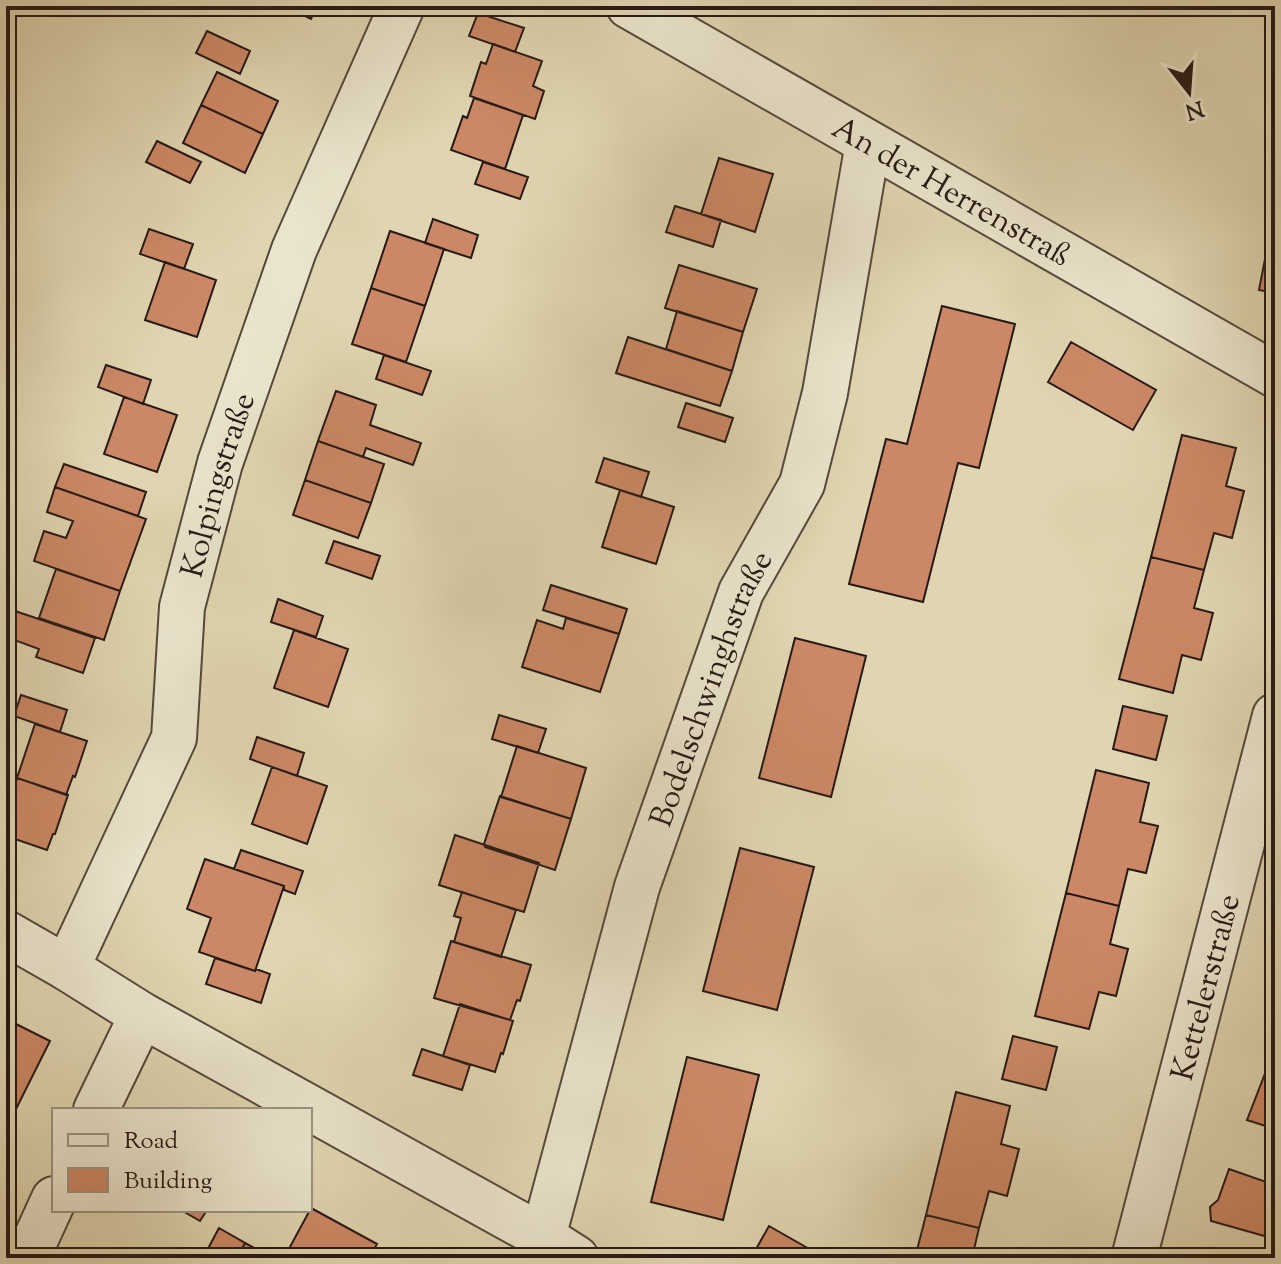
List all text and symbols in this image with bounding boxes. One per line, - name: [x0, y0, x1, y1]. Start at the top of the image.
- north arrow: [1149, 52, 1229, 132]
- text: N: [1180, 90, 1207, 126]
- street label: An der Herrenstraß: [823, 107, 1079, 280]
- street label: Kolpingstraße: [171, 387, 269, 583]
- street label: Bodelschwinghstraße: [640, 543, 786, 834]
- street label: Kettelerstraße: [1161, 890, 1254, 1086]
- legend: [52, 1108, 312, 1212]
- text: Road: [124, 1125, 178, 1159]
- text: Building: [124, 1165, 213, 1199]

